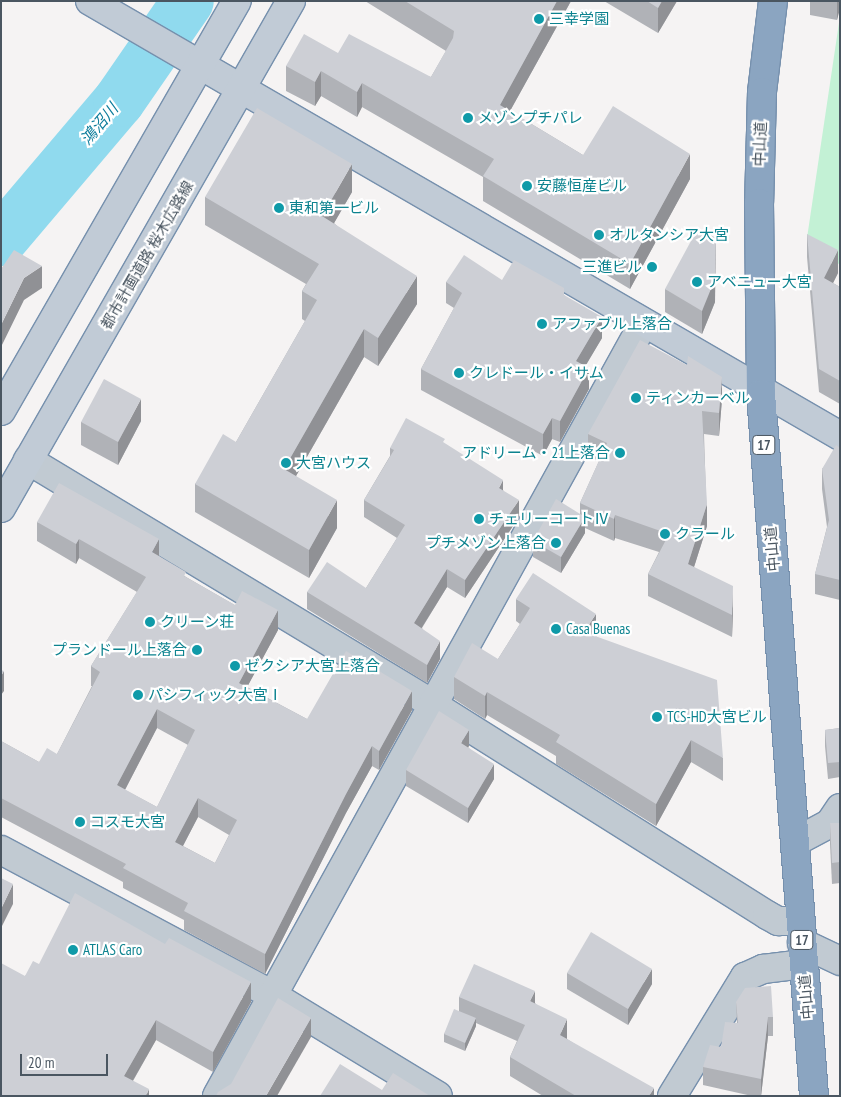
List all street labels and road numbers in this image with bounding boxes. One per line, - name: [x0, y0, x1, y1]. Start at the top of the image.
- street label: 中山道: [750, 121, 770, 167]
- street label: 都市計画道路 桜木広路線: [97, 178, 197, 332]
- road number: 17: [752, 434, 776, 456]
- street label: 中山道: [761, 526, 783, 572]
- road number: 17: [790, 928, 814, 952]
- street label: 中山道: [795, 974, 817, 1020]

